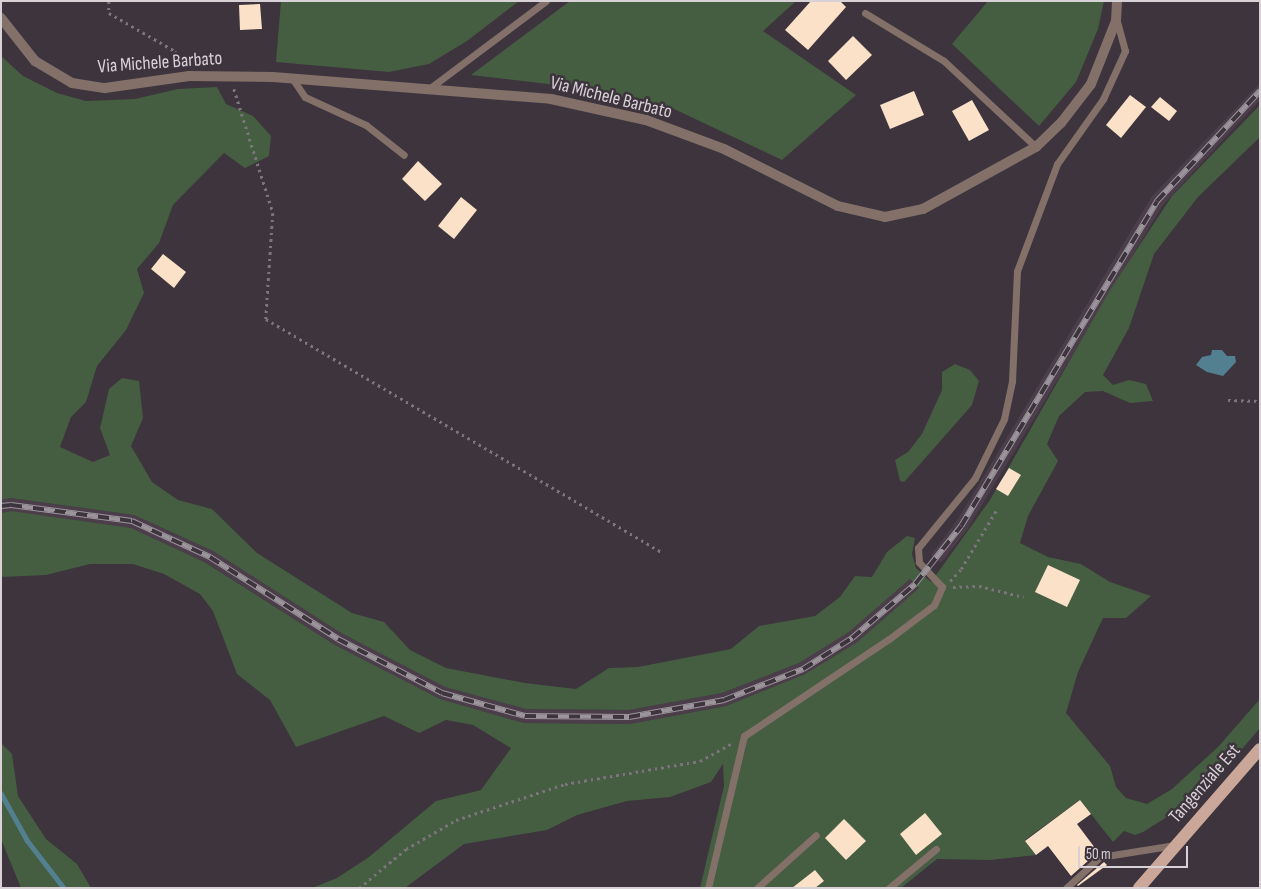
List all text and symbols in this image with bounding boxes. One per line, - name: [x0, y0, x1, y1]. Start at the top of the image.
- street label: Via Michele Barbato: [97, 47, 223, 79]
- street label: Via Michele Barbato: [548, 72, 674, 124]
- street label: Tangenziale Est: [1164, 740, 1246, 828]
- scale bar: [1081, 836, 1191, 868]
- text: 50 m: [1086, 845, 1111, 864]

